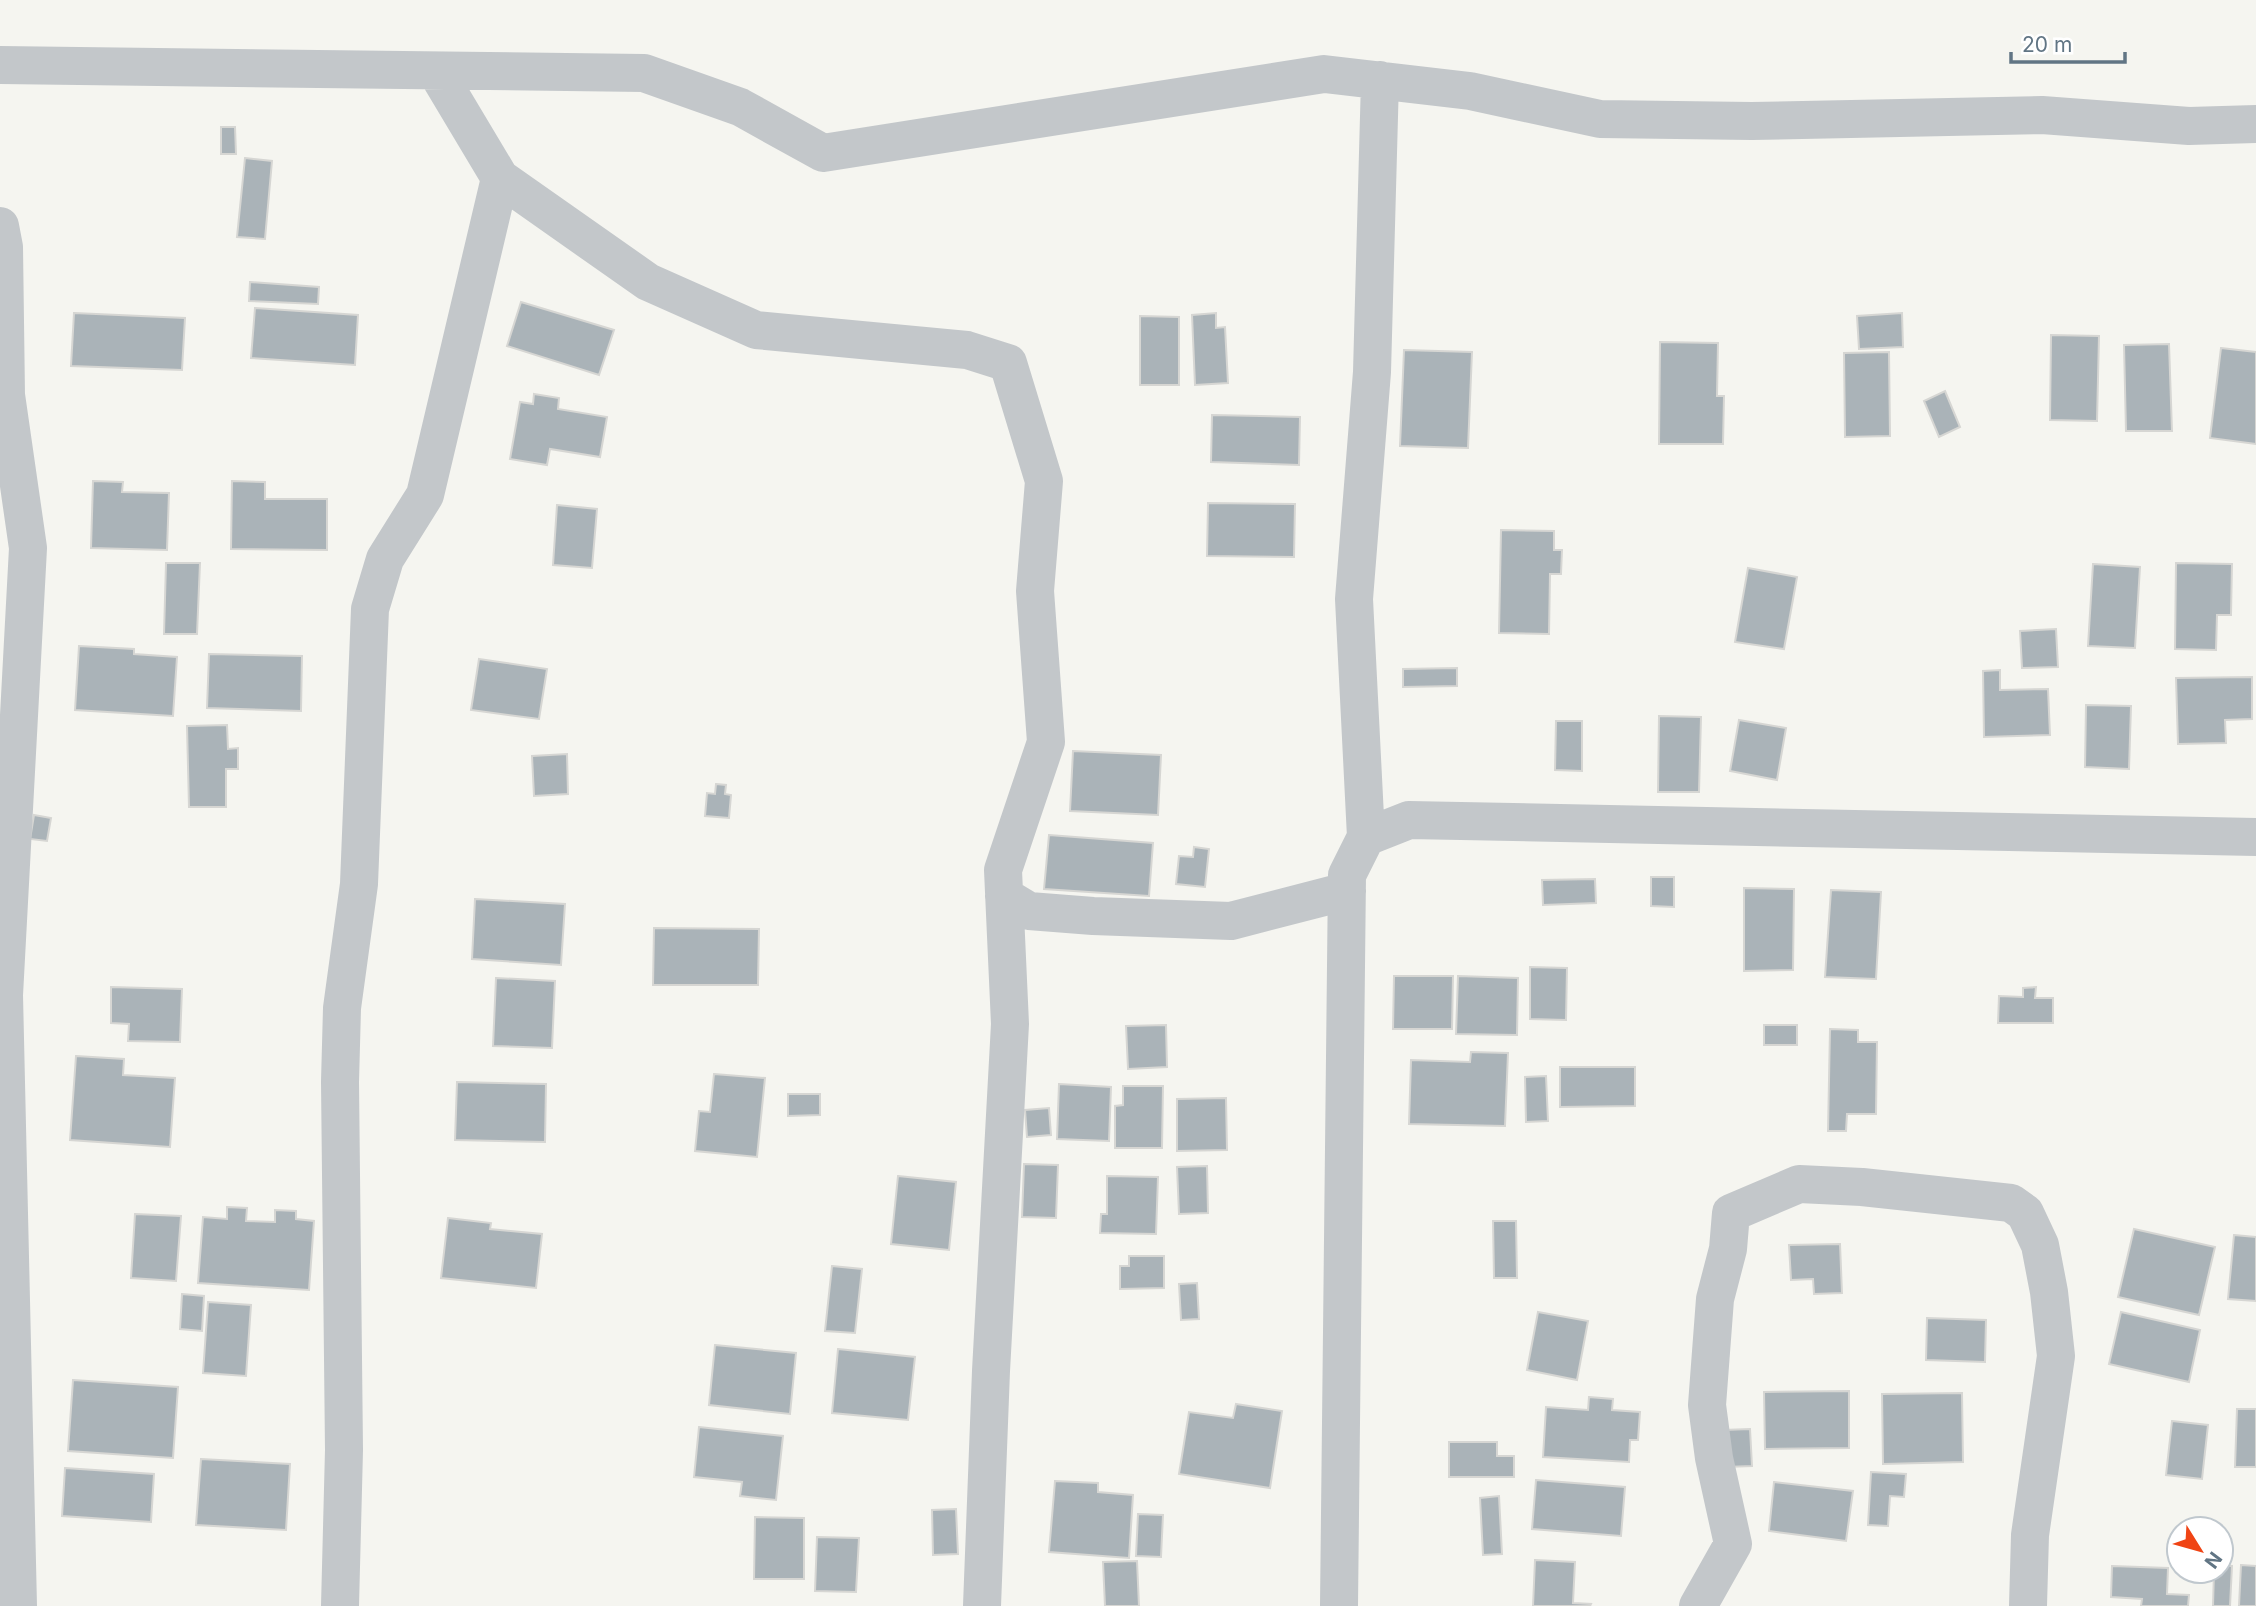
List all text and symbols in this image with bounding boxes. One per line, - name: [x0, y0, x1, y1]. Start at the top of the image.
- scale bar: [2011, 21, 2125, 65]
- text: 20 m: [2022, 32, 2072, 57]
- north arrow: [2165, 1515, 2235, 1585]
- text: N: [2200, 1547, 2227, 1573]

